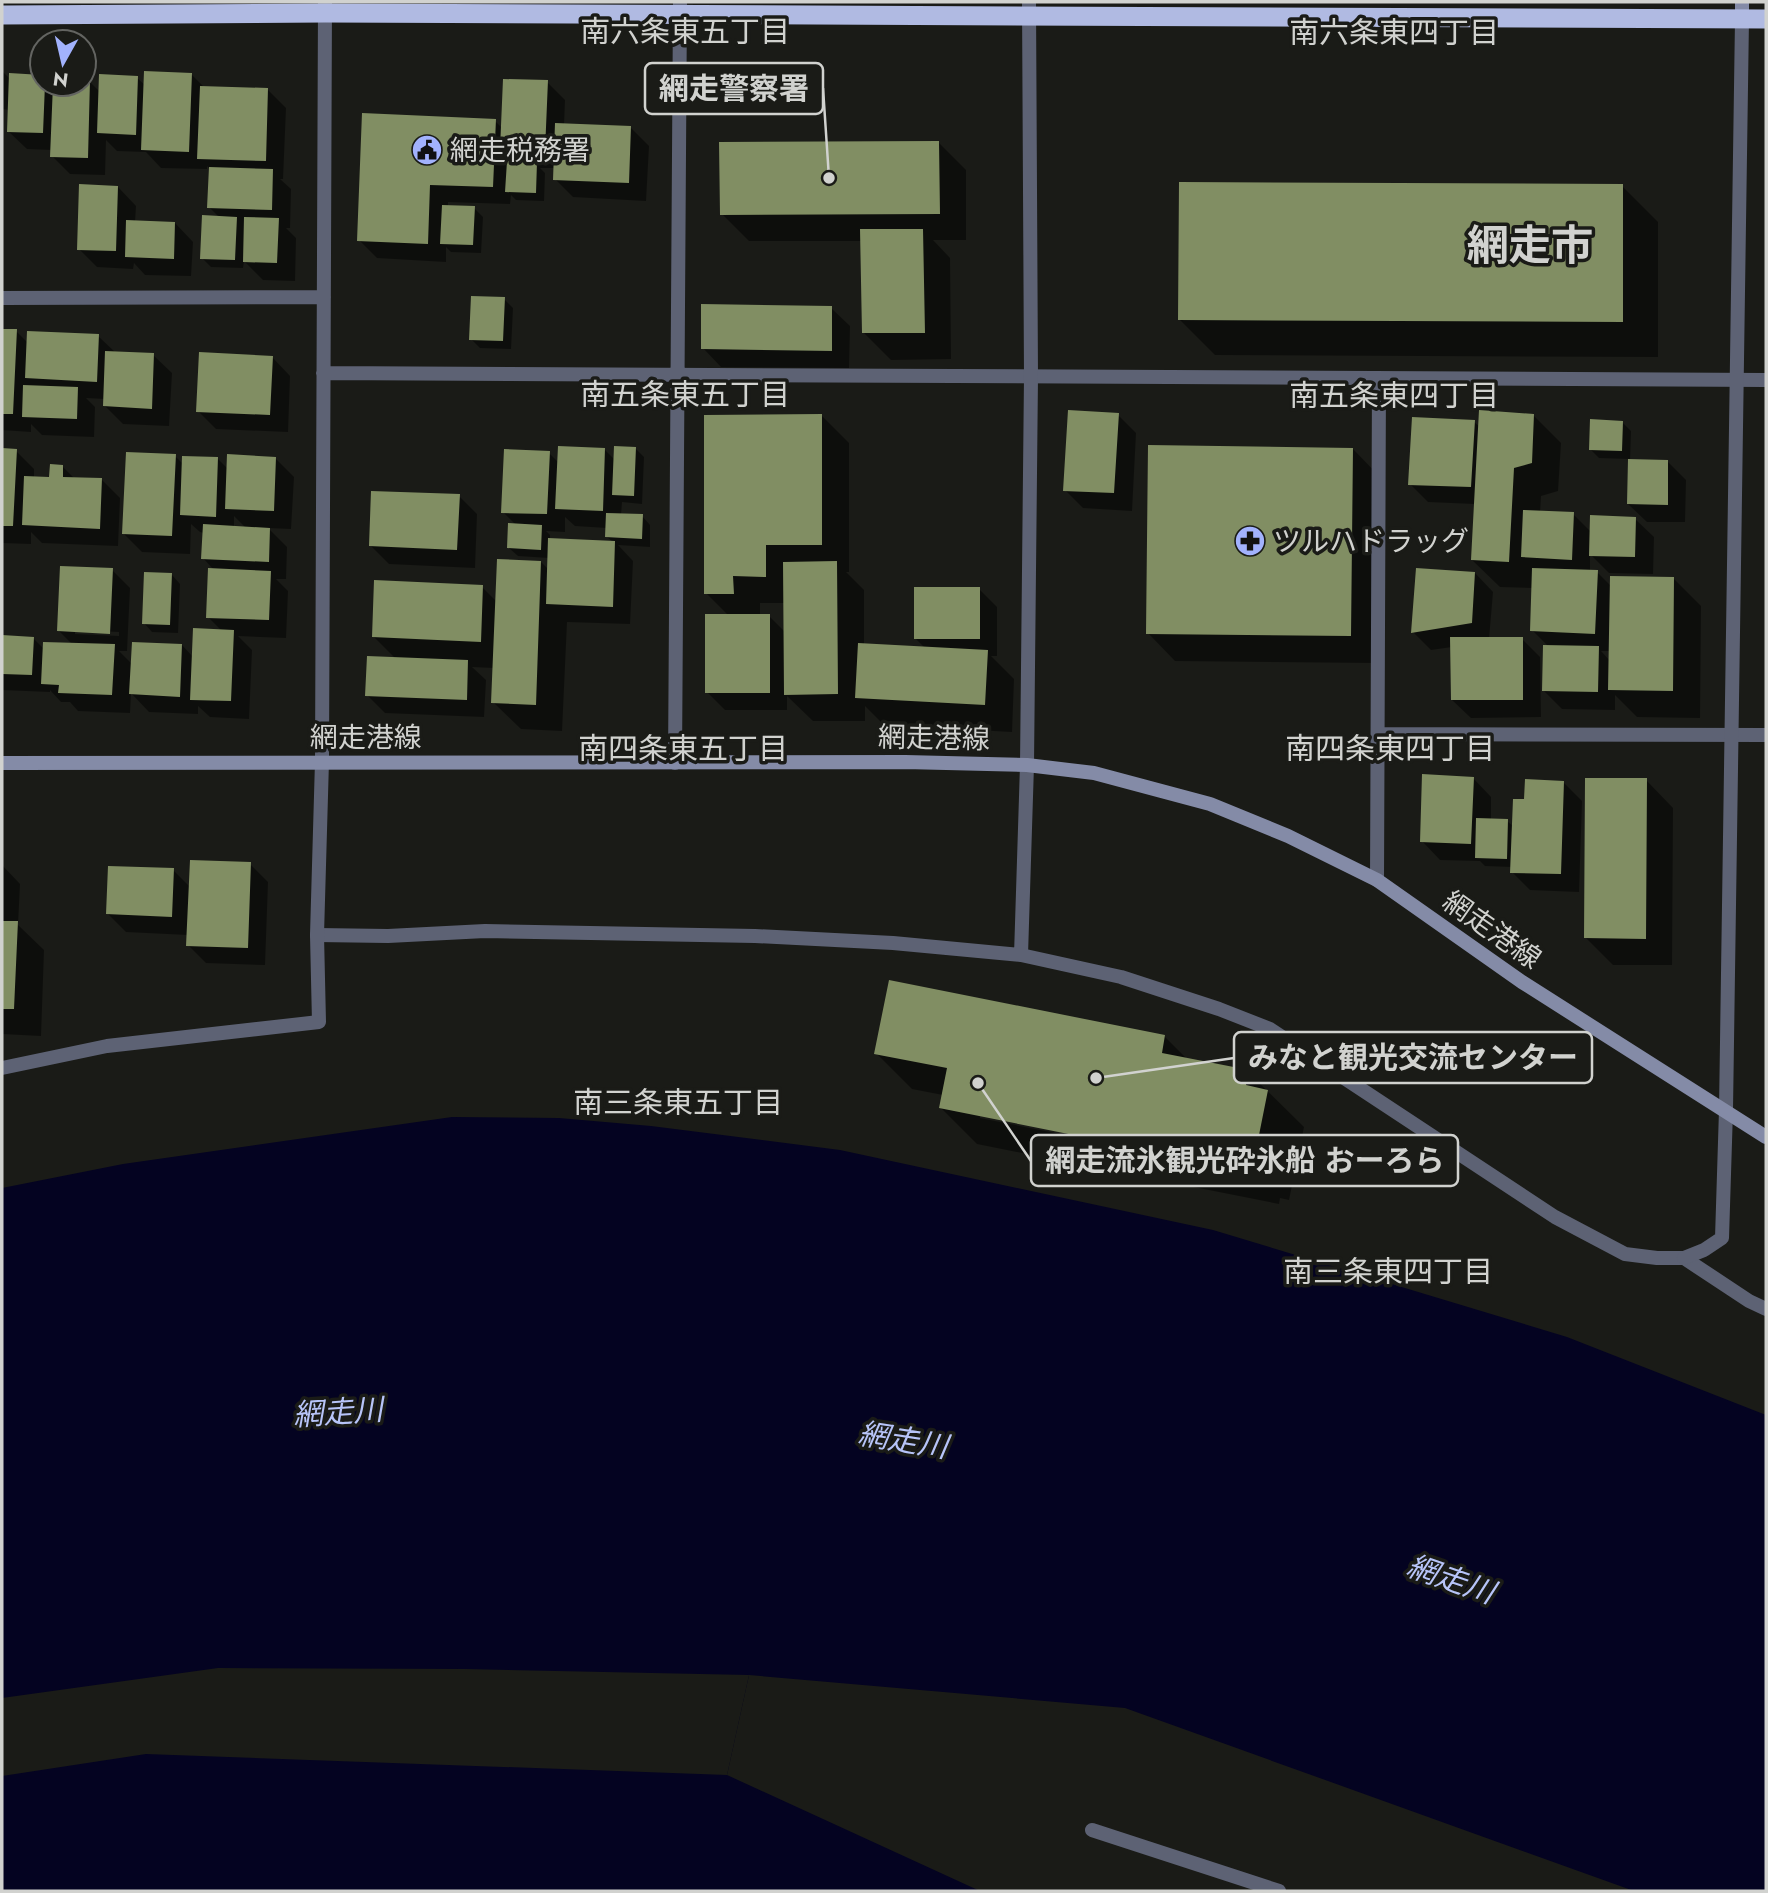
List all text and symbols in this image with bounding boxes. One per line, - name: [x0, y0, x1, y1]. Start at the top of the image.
- district label: 南六条東五丁目: [580, 10, 790, 53]
- district label: 南六条東四丁目: [1289, 11, 1499, 54]
- north arrow: [28, 28, 98, 98]
- callout: 網走警察署: [645, 63, 823, 114]
- text: N: [51, 65, 70, 94]
- text: 網走警察署: [659, 67, 809, 110]
- place label: 網走税務署: [450, 130, 590, 171]
- public building icon: 網走税務署: [410, 133, 444, 167]
- district label: 網走市: [1467, 215, 1593, 276]
- district label: 南五条東五丁目: [580, 373, 790, 416]
- district label: 南五条東四丁目: [1289, 374, 1499, 417]
- place label: ツルハドラッグ: [1273, 521, 1469, 562]
- pharmacy icon: ツルハドラッグ: [1233, 524, 1267, 558]
- street label: 網走港線: [310, 717, 422, 758]
- street label: 網走港線: [878, 717, 990, 759]
- district label: 南四条東五丁目: [578, 727, 788, 770]
- district label: 南四条東四丁目: [1285, 727, 1495, 770]
- street label: 網走港線: [1434, 881, 1550, 979]
- callout: みなと観光交流センター: [1234, 1032, 1592, 1083]
- text: みなと観光交流センター: [1248, 1036, 1578, 1079]
- district label: 南三条東五丁目: [573, 1081, 783, 1124]
- callout: 網走流氷観光砕氷船 おーろら: [1031, 1135, 1458, 1186]
- text: 網走流氷観光砕氷船 おーろら: [1046, 1139, 1445, 1182]
- district label: 南三条東四丁目: [1283, 1250, 1493, 1293]
- water label: 網走川: [292, 1387, 387, 1437]
- water label: 網走川: [855, 1412, 954, 1469]
- water label: 網走川: [1401, 1544, 1503, 1615]

